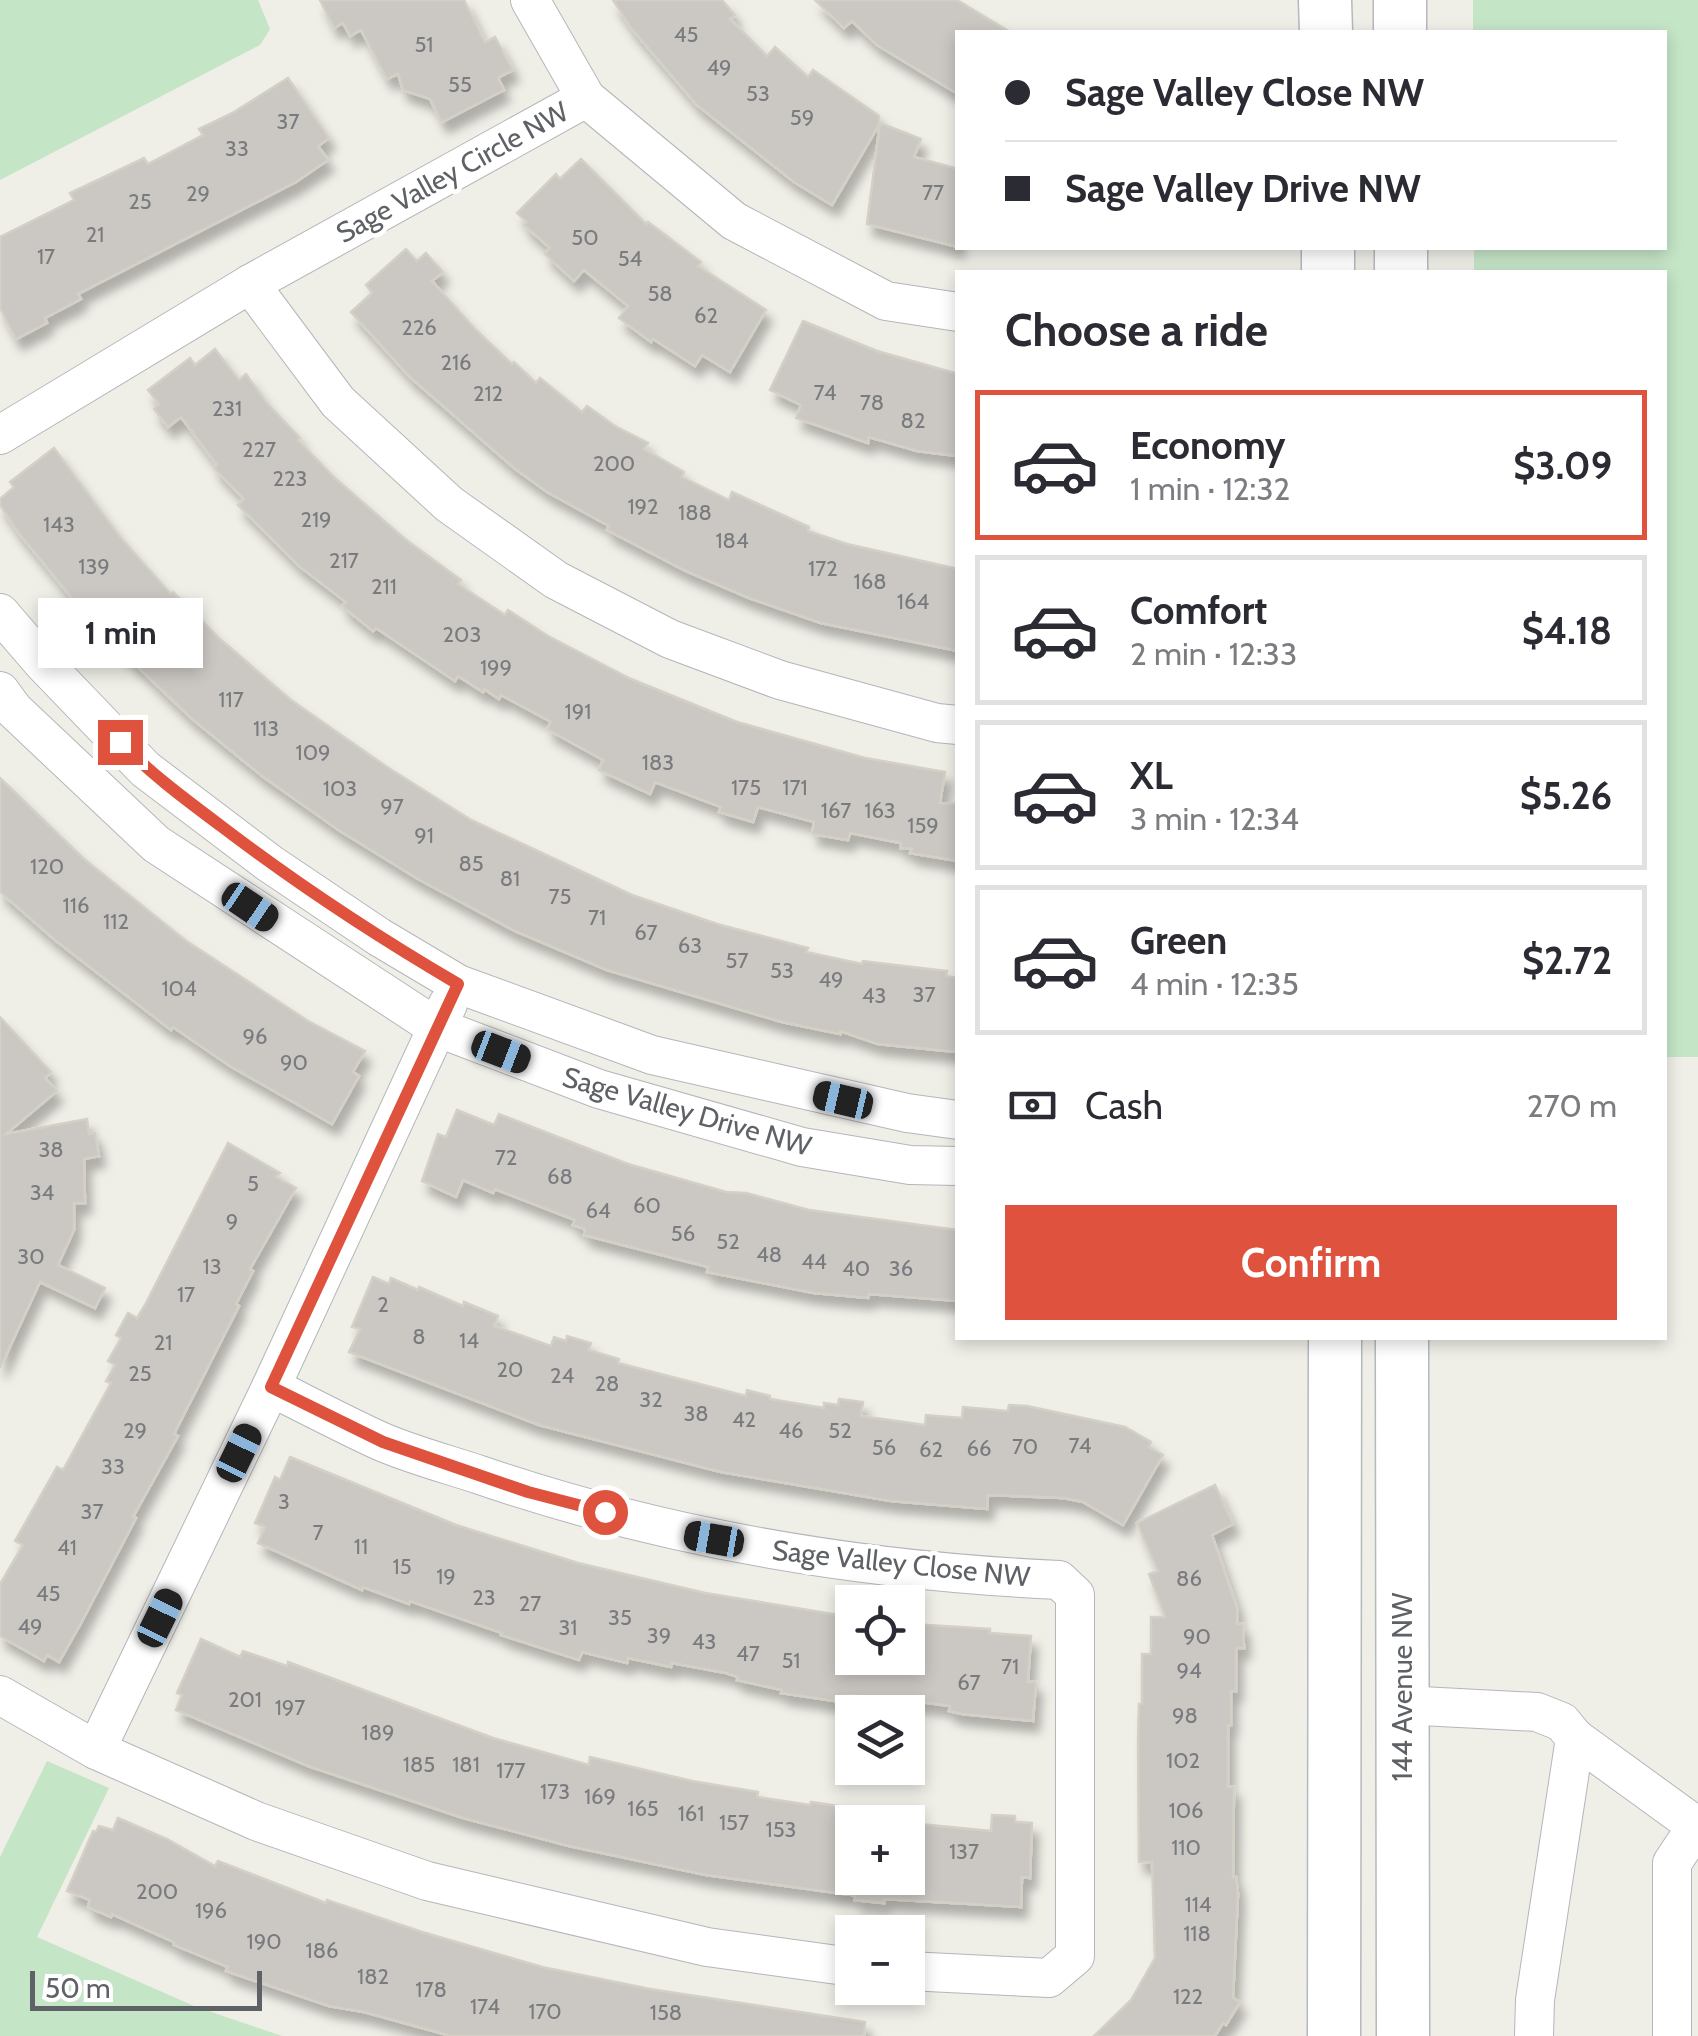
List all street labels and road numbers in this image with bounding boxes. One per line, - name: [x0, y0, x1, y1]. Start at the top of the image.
- street label: Sage Valley Circle NW: [330, 94, 574, 250]
- street label: Sage Valley Drive NW: [559, 1059, 816, 1163]
- street label: Sage Valley Close NW: [770, 1533, 1032, 1593]
- street label: 144 Avenue NW: [1385, 1592, 1419, 1782]

